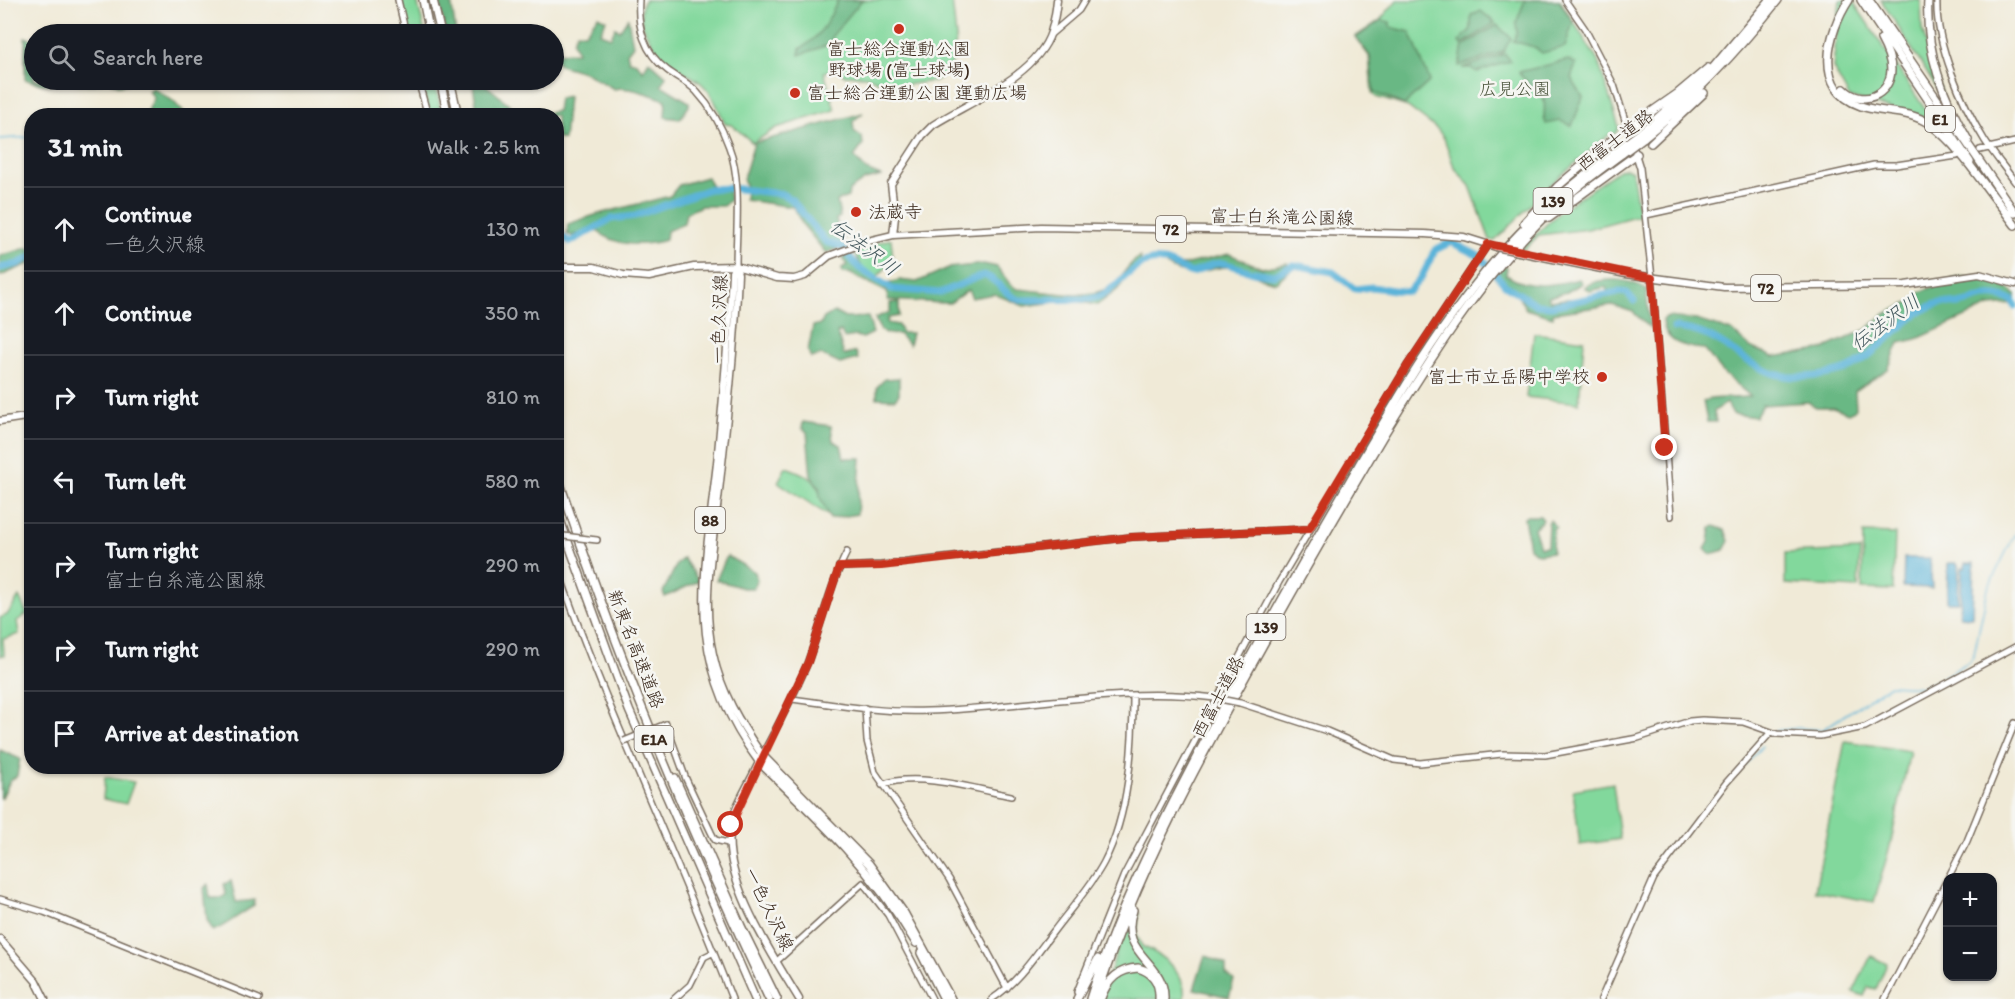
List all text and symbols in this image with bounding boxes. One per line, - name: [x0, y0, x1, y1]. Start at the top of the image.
- marker: 富士総合運動公園 野球場 (富士球場): [892, 22, 906, 36]
- search box: [24, 24, 564, 90]
- place label: 富士総合運動公園 野球場 (富士球場): [827, 38, 971, 81]
- icon: search: [45, 41, 78, 74]
- text: Search here: [93, 44, 203, 71]
- park label: 広見公園: [1479, 78, 1551, 100]
- place label: 富士総合運動公園 運動広場: [807, 82, 1027, 104]
- marker: 富士総合運動公園 運動広場: [788, 86, 802, 100]
- street label: 西富士道路: [1572, 104, 1658, 176]
- road number: E1: [1925, 106, 1955, 132]
- text: 31 min: [48, 131, 122, 163]
- text: Walk · 2.5 km: [427, 135, 540, 159]
- road number: 139: [1534, 188, 1572, 214]
- text: Continue: [105, 201, 192, 228]
- place label: 法蔵寺: [868, 201, 922, 223]
- marker: 法蔵寺: [849, 205, 863, 219]
- street label: 富士白糸滝公園線: [1210, 205, 1354, 229]
- icon: ahead: [48, 213, 81, 246]
- water label: 伝法沢川: [826, 213, 904, 281]
- road number: 72: [1156, 216, 1186, 242]
- text: 130 m: [486, 217, 540, 241]
- text: 一色久沢線: [105, 232, 205, 256]
- street label: 一色久沢線: [706, 274, 732, 364]
- road number: 72: [1751, 275, 1781, 301]
- water label: 伝法沢川: [1846, 289, 1924, 355]
- icon: ahead: [48, 297, 81, 330]
- text: Continue: [105, 300, 192, 327]
- text: 350 m: [485, 301, 540, 325]
- place label: 富士市立岳陽中学校: [1428, 366, 1590, 388]
- marker: 富士市立岳陽中学校: [1595, 370, 1609, 384]
- icon: right: [48, 381, 81, 414]
- text: Turn right: [105, 384, 199, 411]
- text: 810 m: [486, 385, 540, 409]
- route end: [1651, 434, 1677, 460]
- icon: left: [48, 465, 81, 498]
- text: Turn left: [105, 468, 186, 495]
- text: 580 m: [485, 469, 540, 493]
- road number: 88: [695, 507, 725, 533]
- text: Turn right: [105, 537, 199, 564]
- icon: right: [48, 549, 81, 582]
- text: 290 m: [485, 553, 540, 577]
- text: 富士白糸滝公園線: [105, 568, 265, 592]
- street label: 新東名高速道路: [603, 586, 669, 712]
- road number: 139: [1246, 614, 1286, 640]
- icon: right: [48, 633, 81, 666]
- text: Turn right: [105, 636, 199, 663]
- text: 290 m: [485, 637, 540, 661]
- street label: 西富士道路: [1187, 652, 1249, 742]
- icon: arrive: [48, 717, 81, 750]
- text: Arrive at destination: [105, 720, 299, 747]
- road number: E1A: [634, 726, 674, 752]
- route start: [717, 811, 743, 837]
- street label: 一色久沢線: [739, 864, 799, 954]
- map controls: [1943, 873, 1997, 981]
- button: +: [1943, 873, 1997, 927]
- button: −: [1943, 927, 1997, 981]

